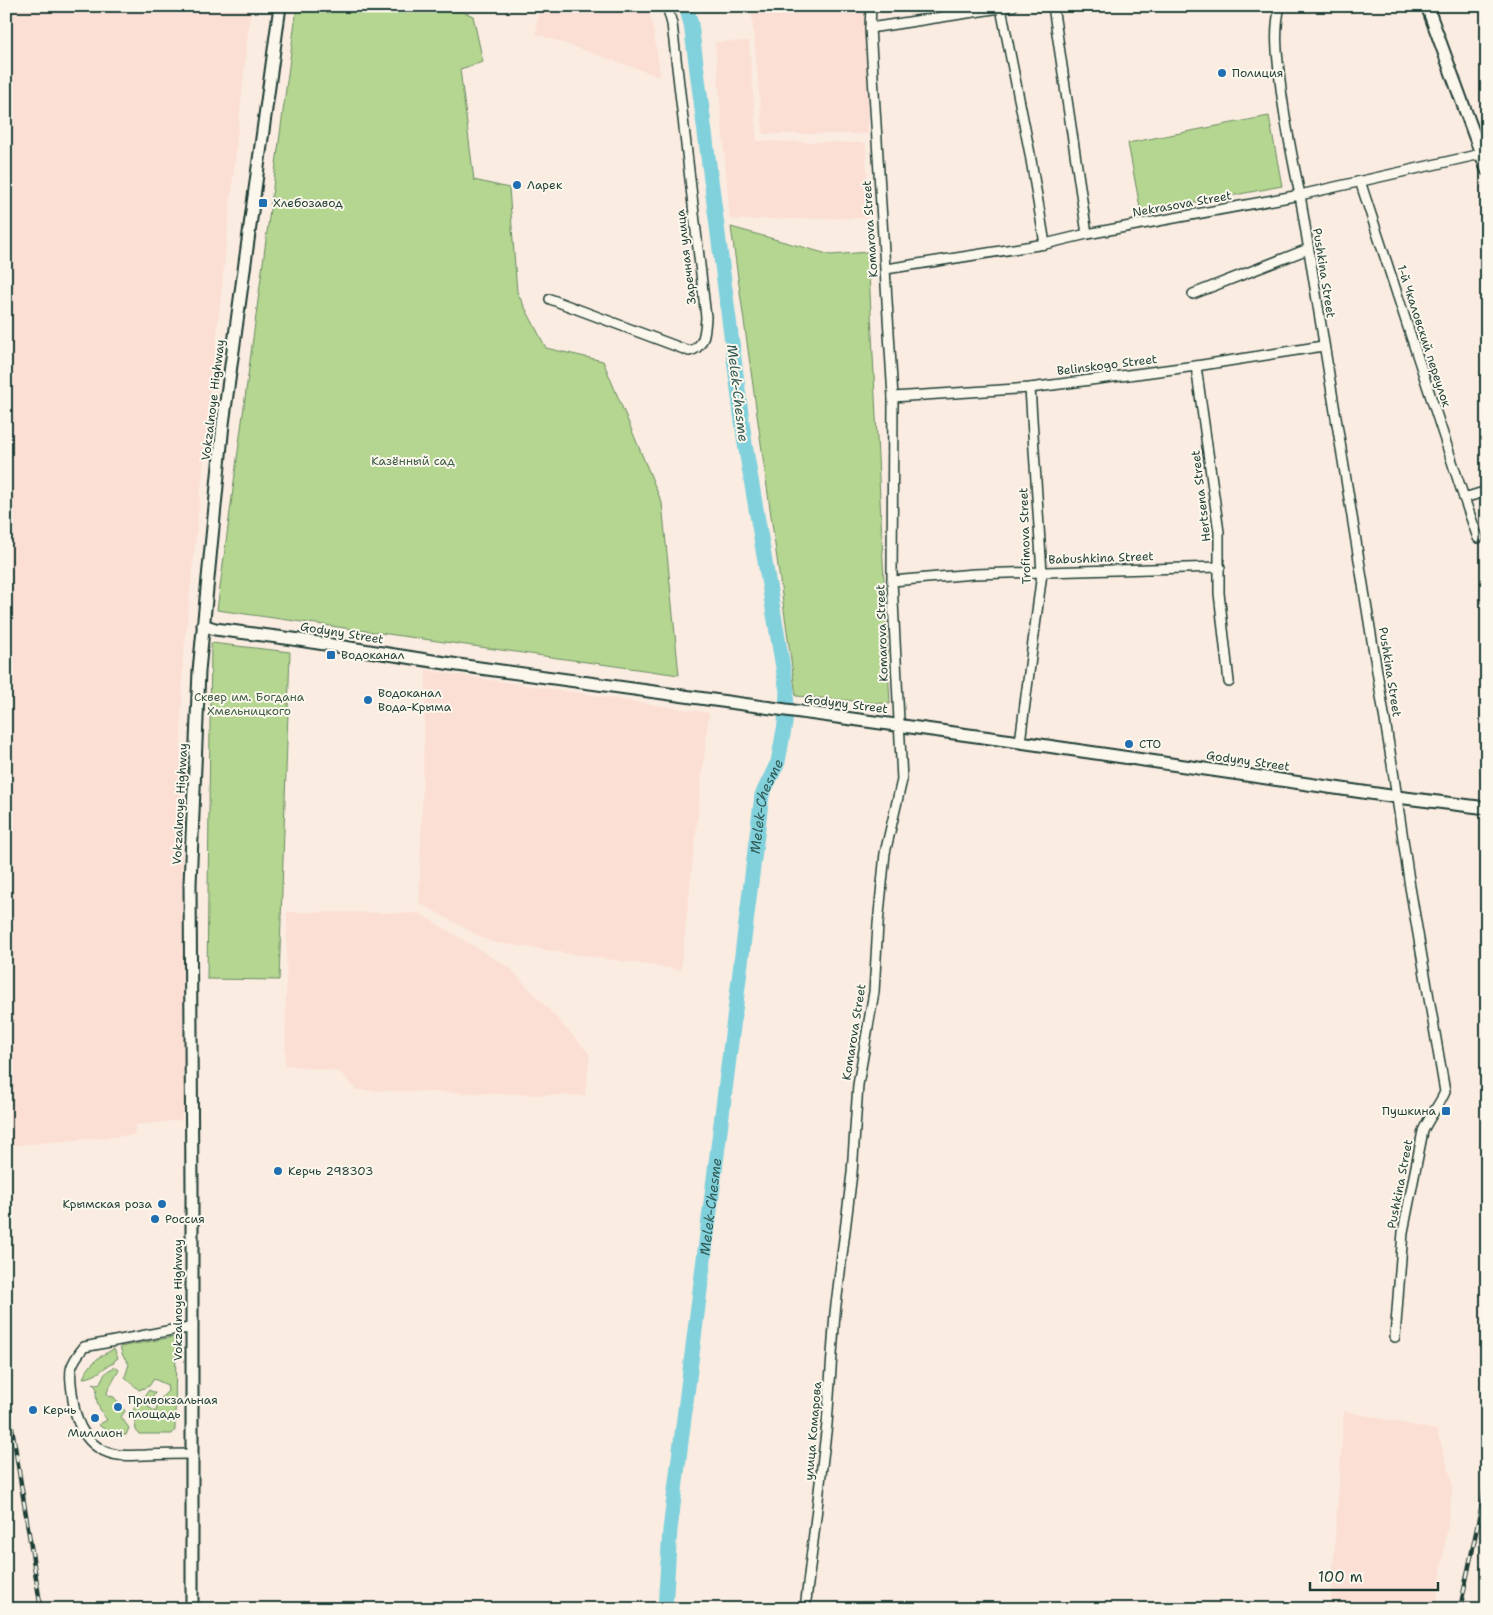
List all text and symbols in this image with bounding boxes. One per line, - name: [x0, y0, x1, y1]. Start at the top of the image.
- place label: Полиция: [1232, 65, 1283, 81]
- marker: Полиция: [1216, 67, 1228, 79]
- place label: Ларек: [527, 177, 563, 193]
- marker: Ларек: [511, 179, 523, 191]
- street label: Komarova Street: [859, 180, 881, 278]
- street label: Nekrasova Street: [1131, 187, 1233, 221]
- place label: Хлебозавод: [273, 195, 343, 211]
- marker: Хлебозавод: [257, 197, 269, 209]
- street label: Заречная улица: [672, 208, 700, 305]
- street label: Pushkina Street: [1309, 227, 1339, 319]
- street label: 1-й Чкаловский переулок: [1393, 263, 1455, 410]
- street label: Vokzalnoye Highway: [198, 338, 228, 462]
- water label: Melek-Chesme: [723, 343, 753, 443]
- street label: Belinskogo Street: [1056, 351, 1158, 379]
- street label: Hertsena Street: [1187, 449, 1215, 543]
- park label: Казённый сад: [371, 453, 455, 469]
- street label: Trofimova Street: [1015, 487, 1035, 585]
- street label: Babushkina Street: [1048, 548, 1154, 568]
- street label: Komarova Street: [872, 584, 892, 682]
- street label: Godyny Street: [299, 619, 385, 647]
- street label: Pushkina Street: [1375, 626, 1405, 718]
- place label: Водоканал: [341, 647, 405, 663]
- marker: Водоканал: [325, 649, 337, 661]
- place label: Водоканал Вода-Крыма: [378, 685, 452, 715]
- park label: Сквер им. Богдана Хмельницкого: [194, 689, 305, 719]
- street label: Godyny Street: [803, 691, 889, 717]
- marker: Водоканал Вода-Крыма: [362, 694, 374, 706]
- place label: СТО: [1139, 736, 1161, 752]
- marker: СТО: [1123, 738, 1135, 750]
- street label: Vokzalnoye Highway: [169, 743, 191, 865]
- street label: Godyny Street: [1205, 747, 1291, 775]
- water label: Melek-Chesme: [746, 756, 787, 855]
- street label: Komarova Street: [838, 983, 870, 1081]
- place label: Пушкина: [1382, 1103, 1437, 1119]
- marker: Пушкина: [1440, 1105, 1452, 1117]
- street label: Pushkina Street: [1383, 1138, 1417, 1230]
- water label: Melek-Chesme: [695, 1157, 726, 1257]
- place label: Керчь 298303: [288, 1163, 374, 1179]
- marker: Керчь 298303: [272, 1165, 284, 1177]
- place label: Крымская роза: [62, 1196, 153, 1212]
- marker: Крымская роза: [156, 1198, 168, 1210]
- place label: Россия: [165, 1211, 205, 1227]
- marker: Россия: [149, 1213, 161, 1225]
- street label: Vokzalnoye Highway: [170, 1239, 186, 1361]
- street label: улица Комарова: [801, 1380, 825, 1481]
- place label: Привокзальная площадь: [128, 1392, 218, 1422]
- marker: Привокзальная площадь: [112, 1401, 124, 1413]
- place label: Керчь: [43, 1402, 76, 1418]
- marker: Керчь: [27, 1404, 39, 1416]
- marker: Миллион: [89, 1412, 101, 1424]
- place label: Миллион: [68, 1425, 122, 1441]
- scale bar: [1310, 1560, 1438, 1592]
- text: 100 m: [1318, 1567, 1363, 1587]

